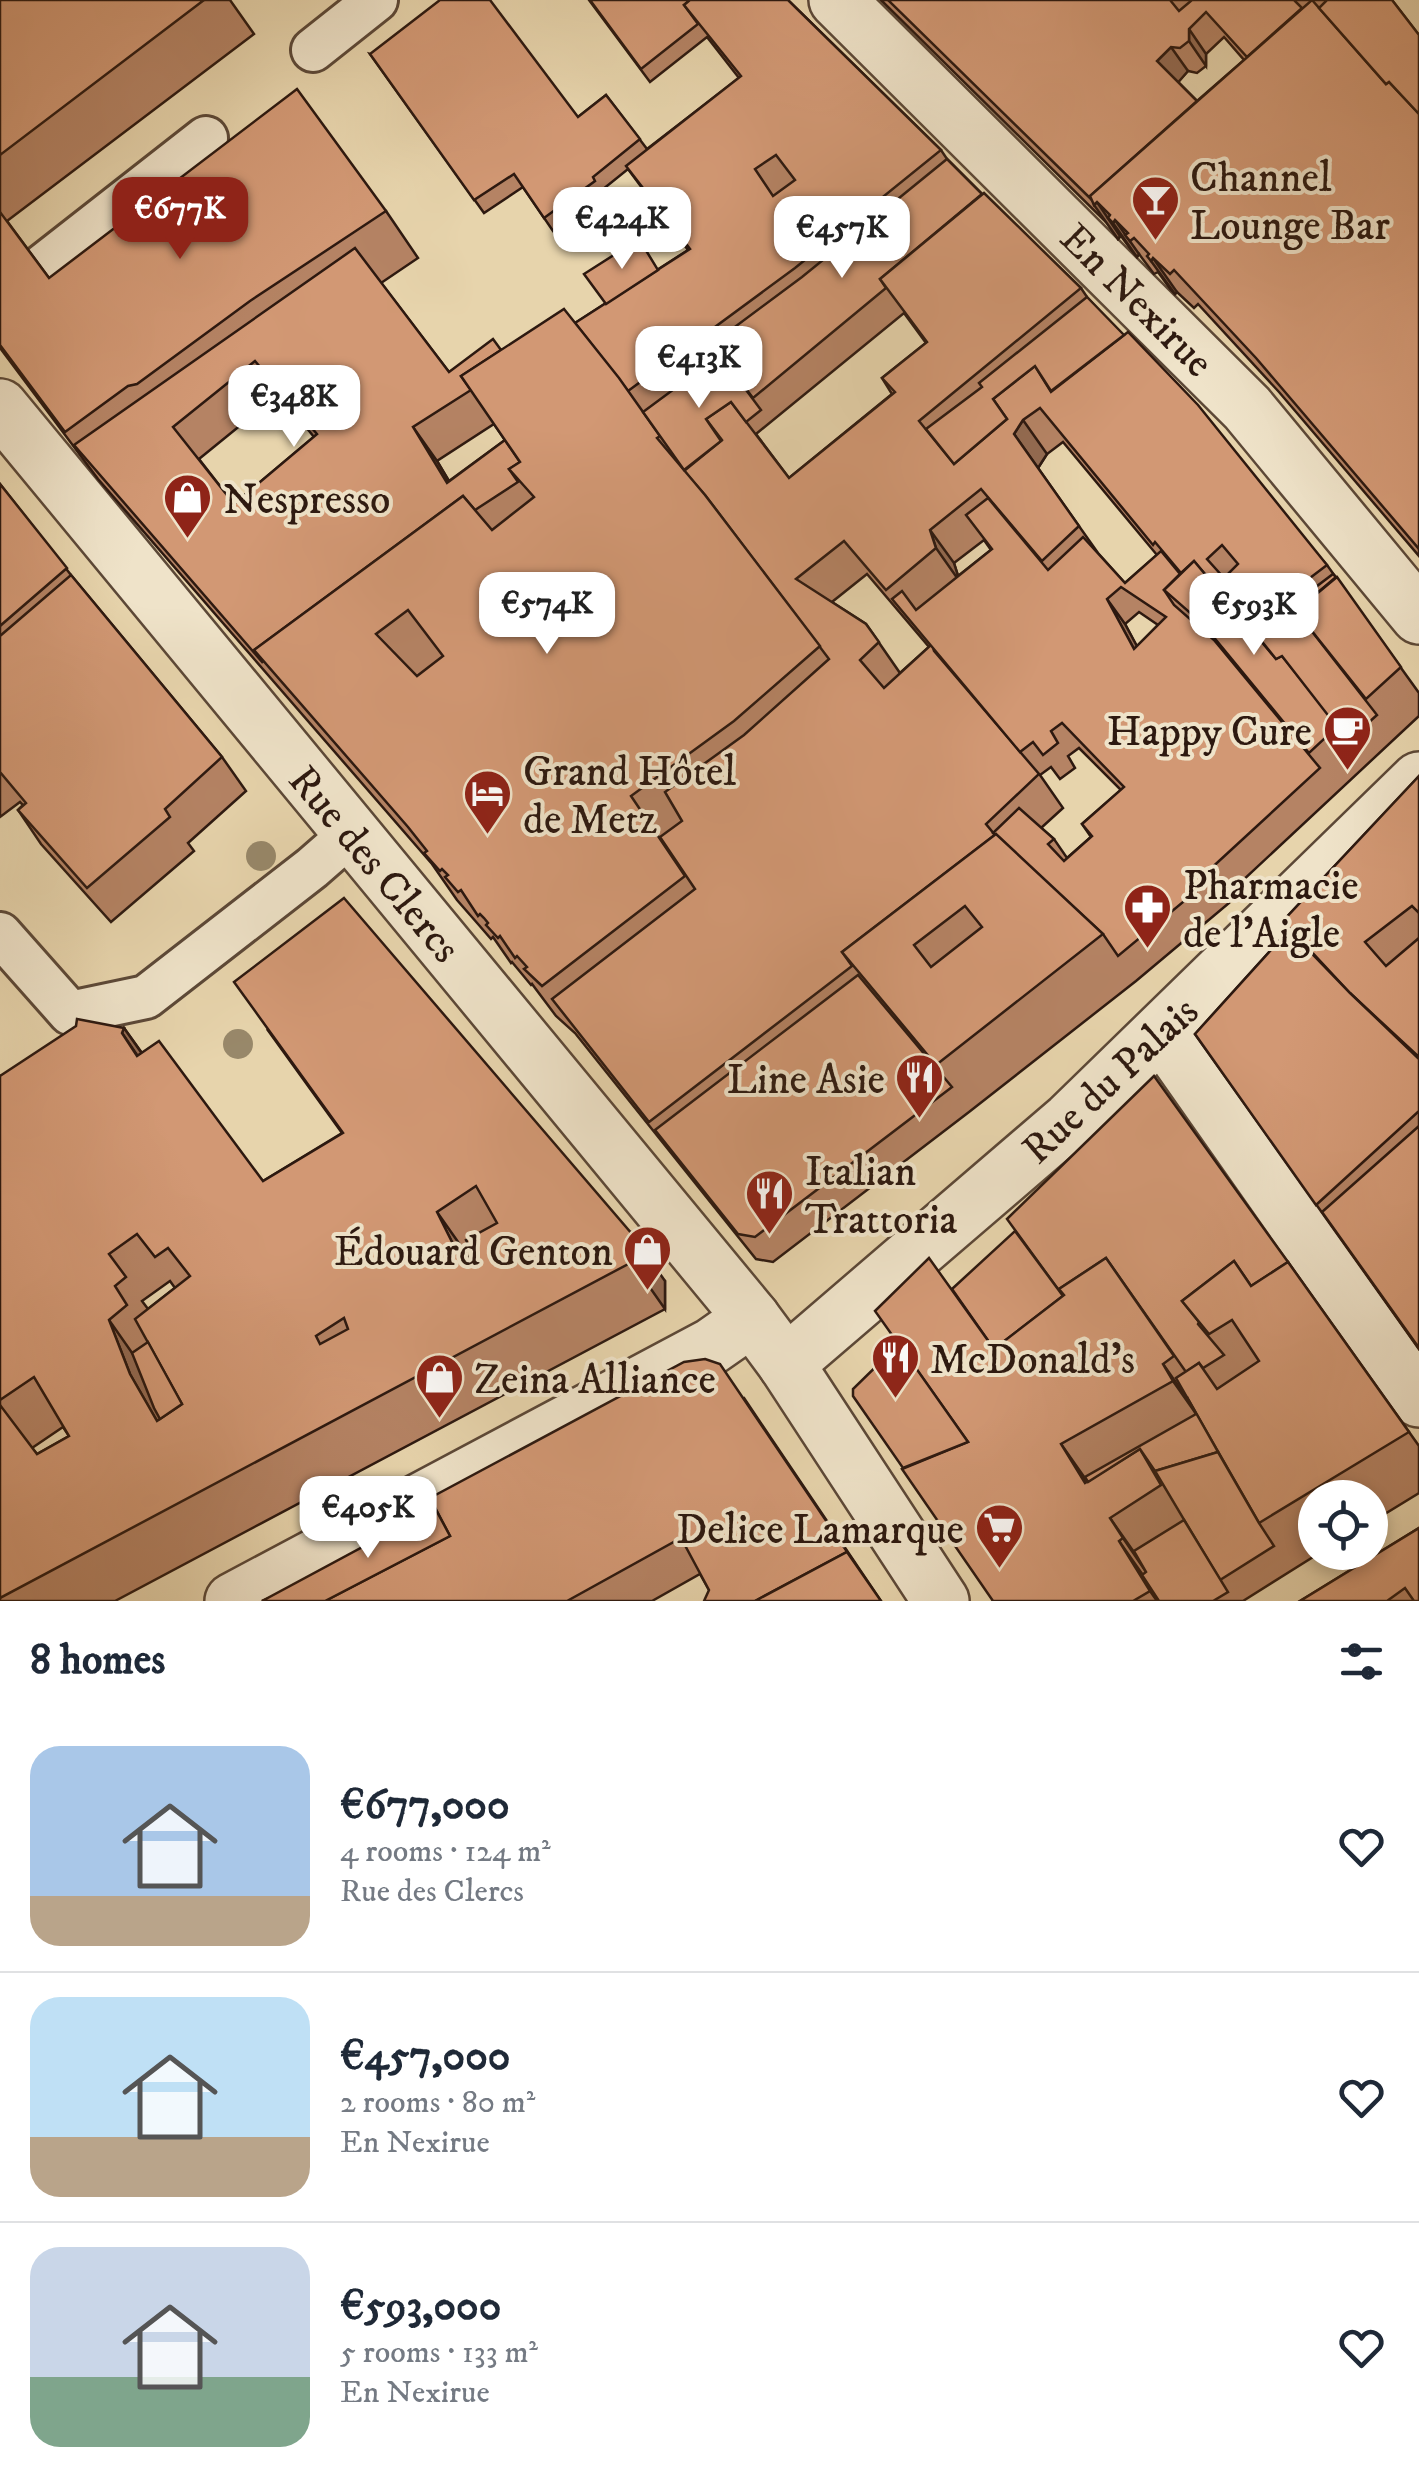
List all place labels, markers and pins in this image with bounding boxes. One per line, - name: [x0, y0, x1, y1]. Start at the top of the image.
- place label: Channel Lounge Bar: [1190, 153, 1390, 253]
- bar icon: Channel Lounge Bar: [1129, 174, 1181, 242]
- pin: €677K: [110, 177, 250, 262]
- pin: €424K: [552, 187, 692, 272]
- pin: €457K: [772, 196, 912, 281]
- pin: €413K: [629, 326, 769, 411]
- pin: €348K: [224, 365, 364, 450]
- shop icon: Nespresso: [162, 472, 214, 540]
- place label: Nespresso: [223, 475, 391, 527]
- pin: €574K: [477, 572, 617, 657]
- pin: €593K: [1184, 573, 1324, 658]
- cafe icon: Happy Cure: [1321, 704, 1373, 772]
- place label: Happy Cure: [1107, 707, 1312, 759]
- place label: Grand Hôtel de Metz: [523, 747, 737, 847]
- hotel icon: Grand Hôtel de Metz: [462, 768, 514, 836]
- place label: Pharmacie de l'Aigle: [1183, 861, 1359, 961]
- pharmacy icon: Pharmacie de l'Aigle: [1122, 882, 1174, 950]
- restaurant icon: Line Asie: [894, 1052, 946, 1120]
- place label: Line Asie: [727, 1055, 885, 1107]
- place label: Italian Trattoria: [805, 1147, 958, 1247]
- restaurant icon: Italian Trattoria: [744, 1168, 796, 1236]
- shop icon: Édouard Genton: [622, 1224, 674, 1292]
- place label: Édouard Genton: [334, 1226, 613, 1279]
- restaurant icon: McDonald's: [869, 1332, 921, 1400]
- place label: McDonald's: [930, 1335, 1135, 1387]
- shop icon: Zeina Alliance: [413, 1352, 465, 1420]
- place label: Zeina Alliance: [474, 1355, 716, 1407]
- pin: €405K: [298, 1476, 438, 1561]
- supermarket icon: Delice Lamarque: [973, 1502, 1025, 1570]
- place label: Delice Lamarque: [676, 1505, 964, 1557]

